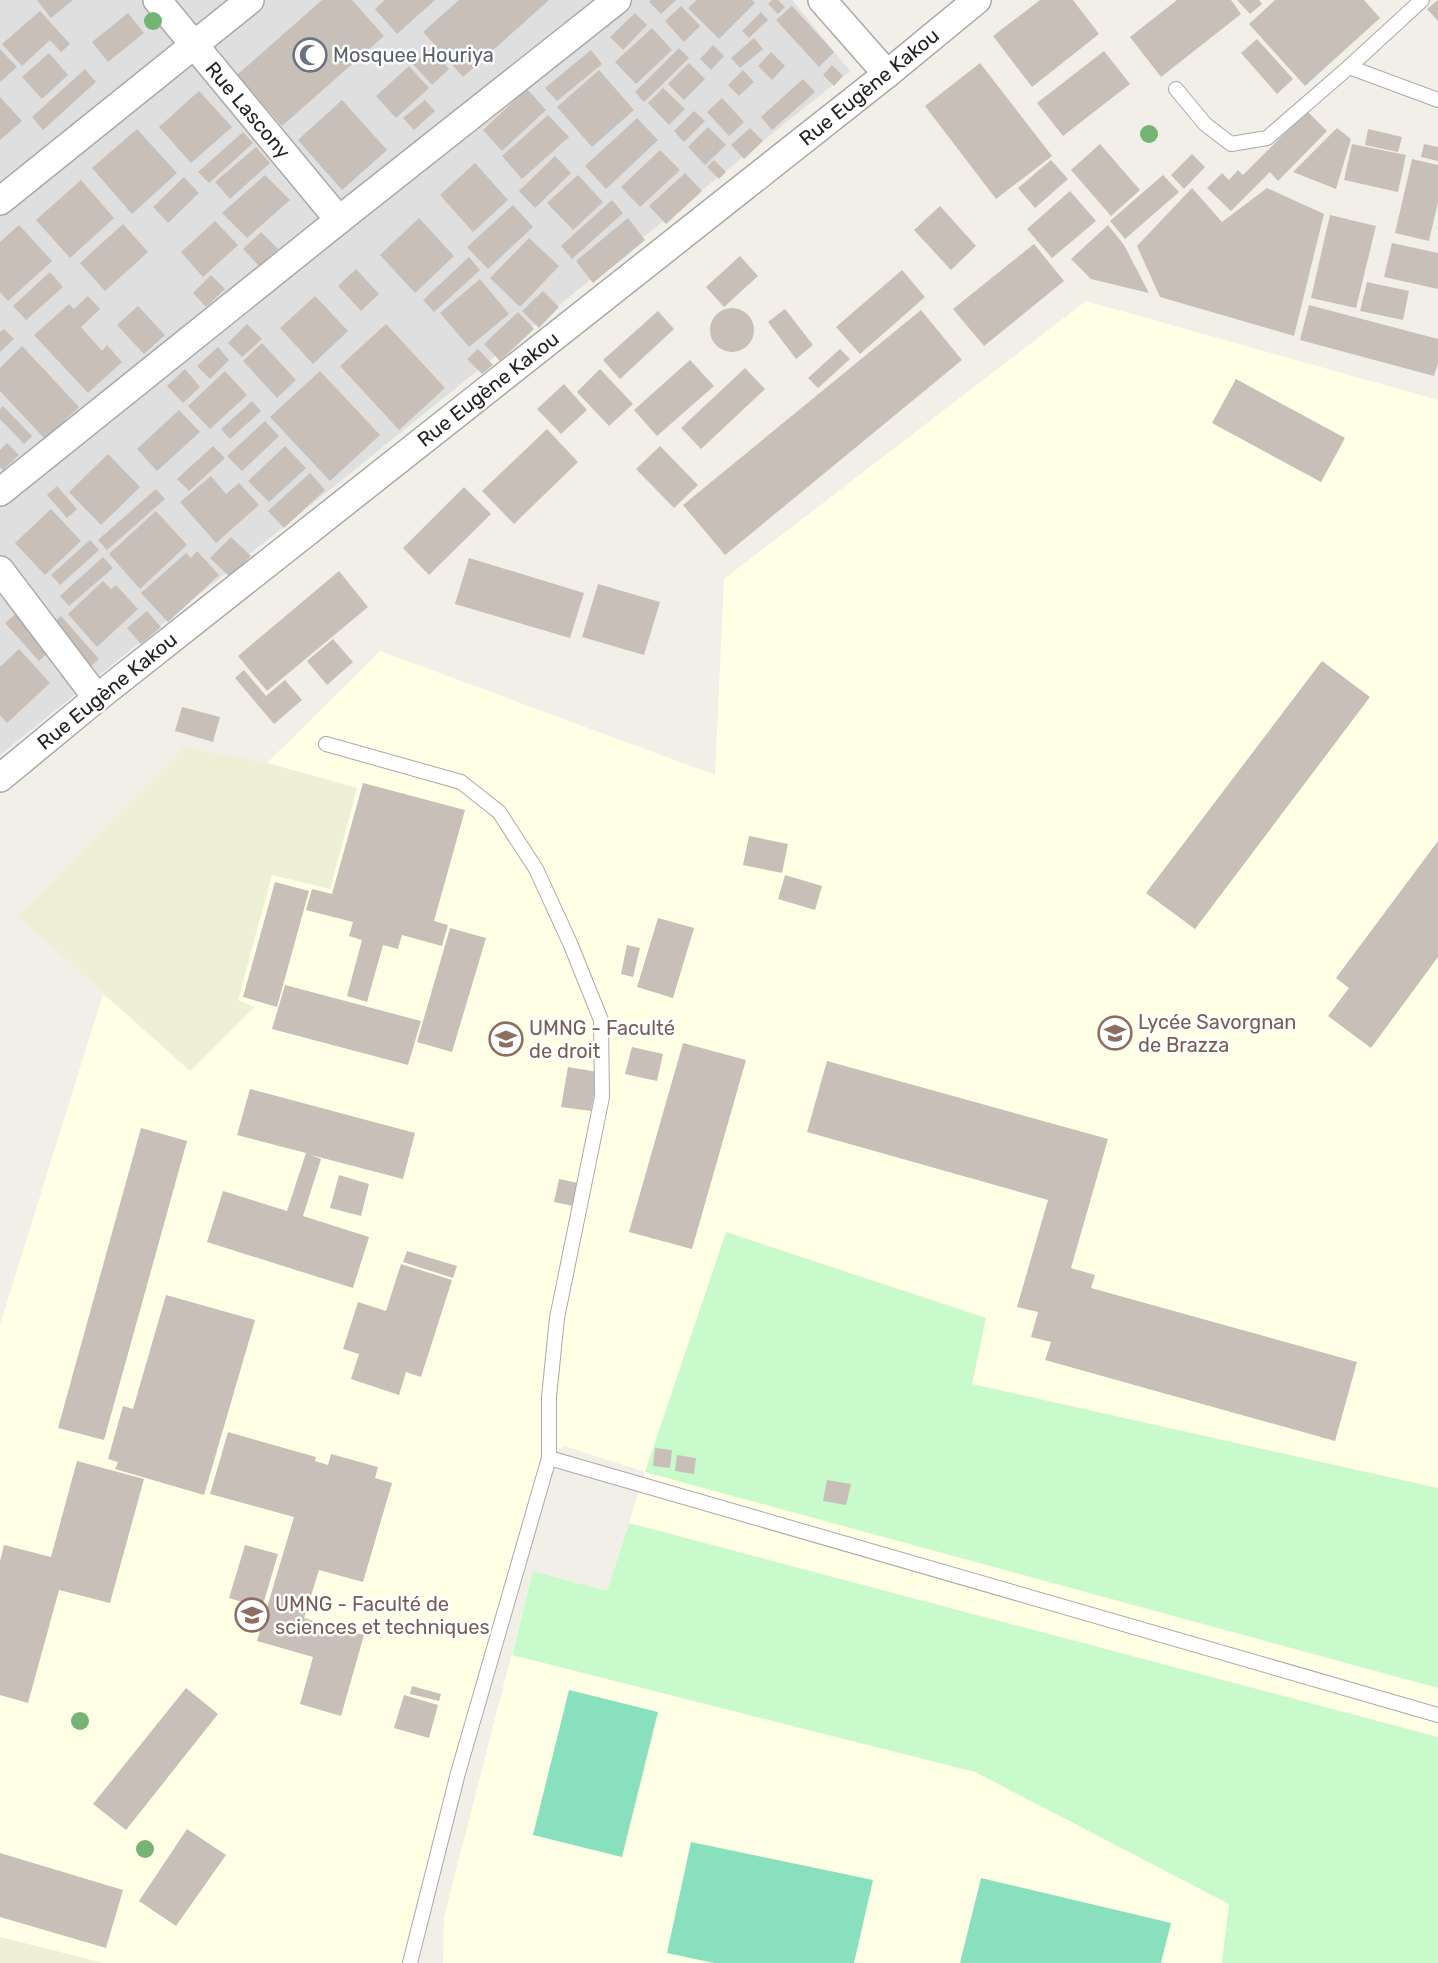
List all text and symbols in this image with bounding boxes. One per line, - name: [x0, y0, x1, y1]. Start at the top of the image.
- street label: Rue Eugène Kakou: [794, 23, 944, 151]
- mosque icon: Mosquee Houriya: [292, 37, 328, 73]
- place label: Mosquee Houriya: [333, 43, 494, 67]
- street label: Rue Lascony: [201, 57, 295, 163]
- street label: Rue Eugène Kakou: [412, 326, 564, 452]
- street label: Rue Eugène Kakou: [32, 627, 182, 755]
- place label: Lycée Savorgnan de Brazza: [1138, 1010, 1296, 1057]
- school or university icon: Lycée Savorgnan de Brazza: [1097, 1015, 1133, 1051]
- place label: UMNG - Faculté de droit: [529, 1016, 675, 1063]
- school or university icon: UMNG - Faculté de droit: [488, 1021, 524, 1057]
- place label: UMNG - Faculté de sciences et techniques: [275, 1592, 490, 1639]
- school or university icon: UMNG - Faculté de sciences et techniques: [234, 1597, 270, 1633]

